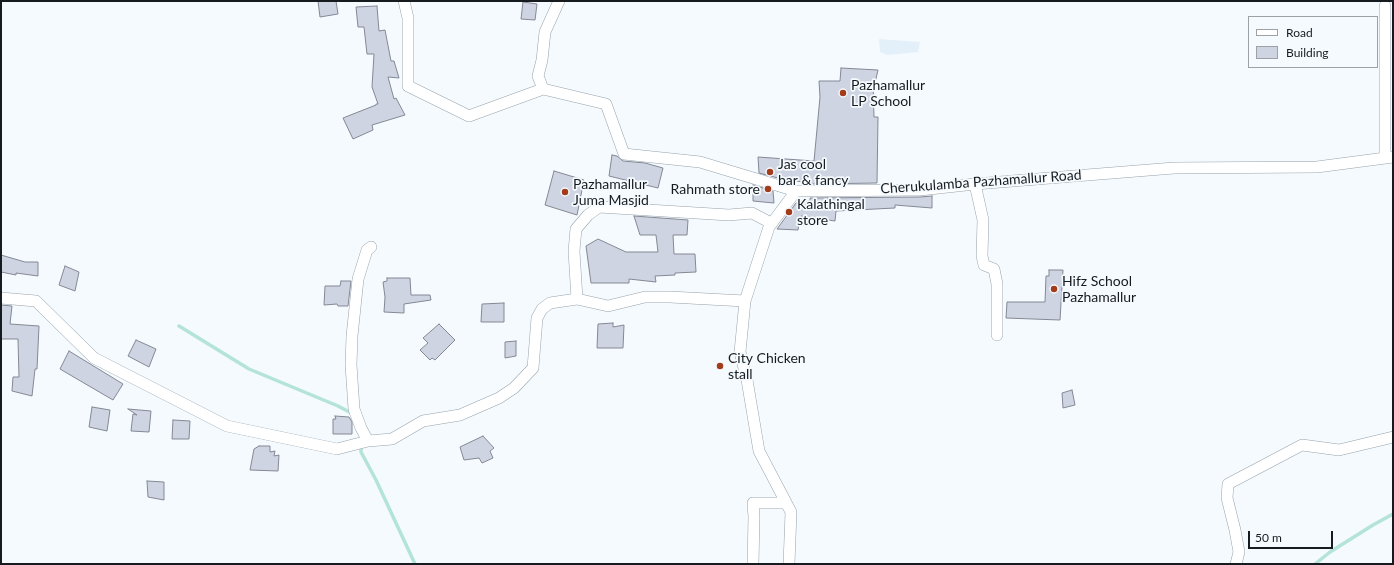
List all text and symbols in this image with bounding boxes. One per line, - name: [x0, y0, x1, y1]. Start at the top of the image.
- legend: [1248, 16, 1378, 68]
- text: Road: [1286, 25, 1313, 40]
- text: Building: [1286, 45, 1329, 60]
- place label: Pazhamallur LP School: [851, 77, 925, 110]
- marker: Pazhamallur LP School: [838, 88, 848, 98]
- place label: Jas cool bar & fancy: [778, 156, 849, 188]
- marker: Jas cool bar & fancy: [765, 167, 775, 177]
- street label: Cherukulamba Pazhamallur Road: [880, 167, 1082, 197]
- place label: Pazhamallur Juma Masjid: [573, 176, 649, 208]
- place label: Rahmath store: [671, 181, 760, 197]
- marker: Rahmath store: [763, 184, 773, 194]
- marker: Pazhamallur Juma Masjid: [560, 187, 570, 197]
- place label: Kalathingal store: [797, 196, 865, 228]
- marker: Kalathingal store: [784, 207, 794, 217]
- place label: Hifz School Pazhamallur: [1062, 273, 1136, 306]
- marker: Hifz School Pazhamallur: [1049, 284, 1059, 294]
- place label: City Chicken stall: [728, 350, 806, 382]
- marker: City Chicken stall: [715, 361, 725, 371]
- scale bar: [1250, 523, 1335, 549]
- text: 50 m: [1255, 530, 1282, 545]

